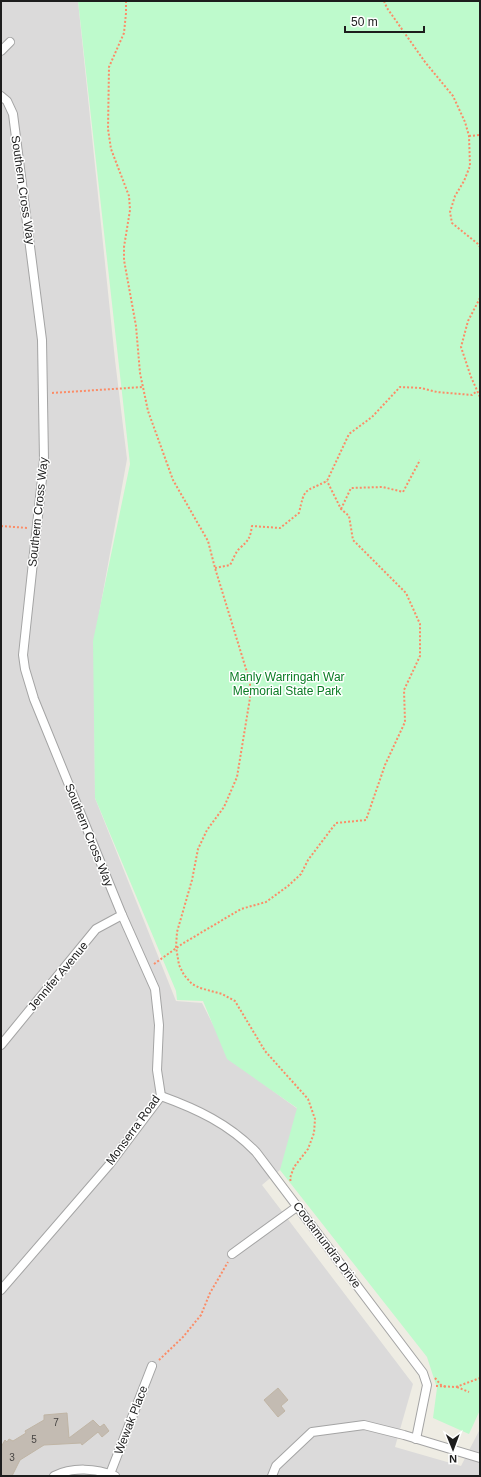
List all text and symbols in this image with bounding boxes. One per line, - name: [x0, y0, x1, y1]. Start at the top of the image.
- scale bar: [345, 8, 424, 34]
- text: 50 m: [351, 15, 378, 29]
- street label: Southern Cross Way: [8, 134, 38, 246]
- street label: Southern Cross Way: [25, 456, 51, 568]
- park label: Manly Warringah War Memorial State Park: [229, 670, 345, 698]
- street label: Southern Cross Way: [62, 781, 116, 889]
- street label: Jennifer Avenue: [25, 938, 91, 1013]
- street label: Monserra Road: [103, 1092, 163, 1168]
- street label: Cootamundra Drive: [290, 1199, 364, 1291]
- street label: Wewak Place: [111, 1383, 151, 1456]
- house number: 7: [53, 1417, 59, 1428]
- north arrow: [433, 1429, 473, 1469]
- house number: 5: [31, 1434, 37, 1445]
- house number: 3: [9, 1452, 15, 1463]
- text: N: [449, 1453, 457, 1465]

